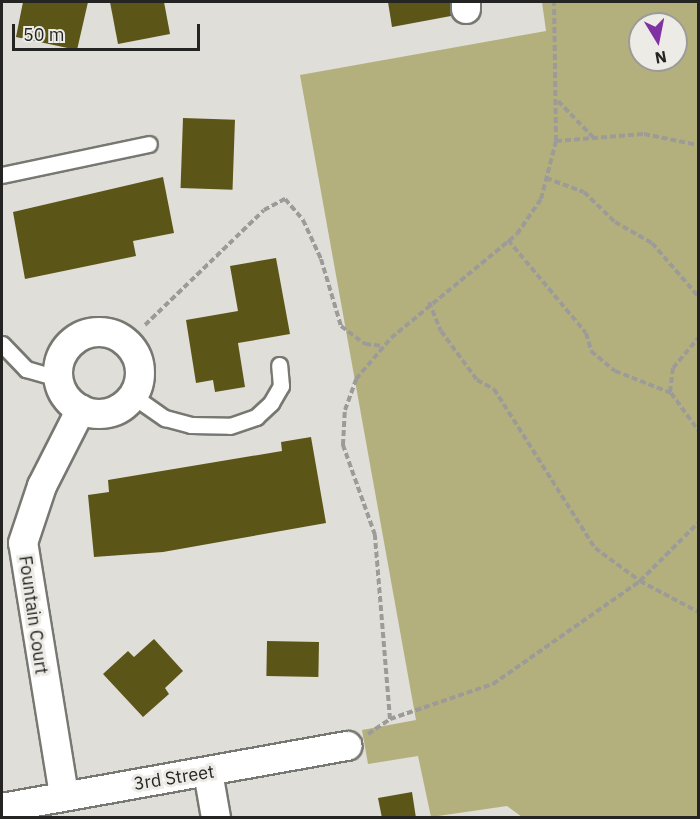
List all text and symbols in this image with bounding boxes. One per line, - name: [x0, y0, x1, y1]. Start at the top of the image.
- scale bar: [15, 12, 202, 50]
- north arrow: [628, 12, 688, 72]
- text: 50 m: [23, 23, 65, 46]
- text: N: [653, 47, 668, 69]
- street label: Fountain Court: [14, 554, 52, 676]
- street label: 3rd Street: [132, 761, 216, 795]

